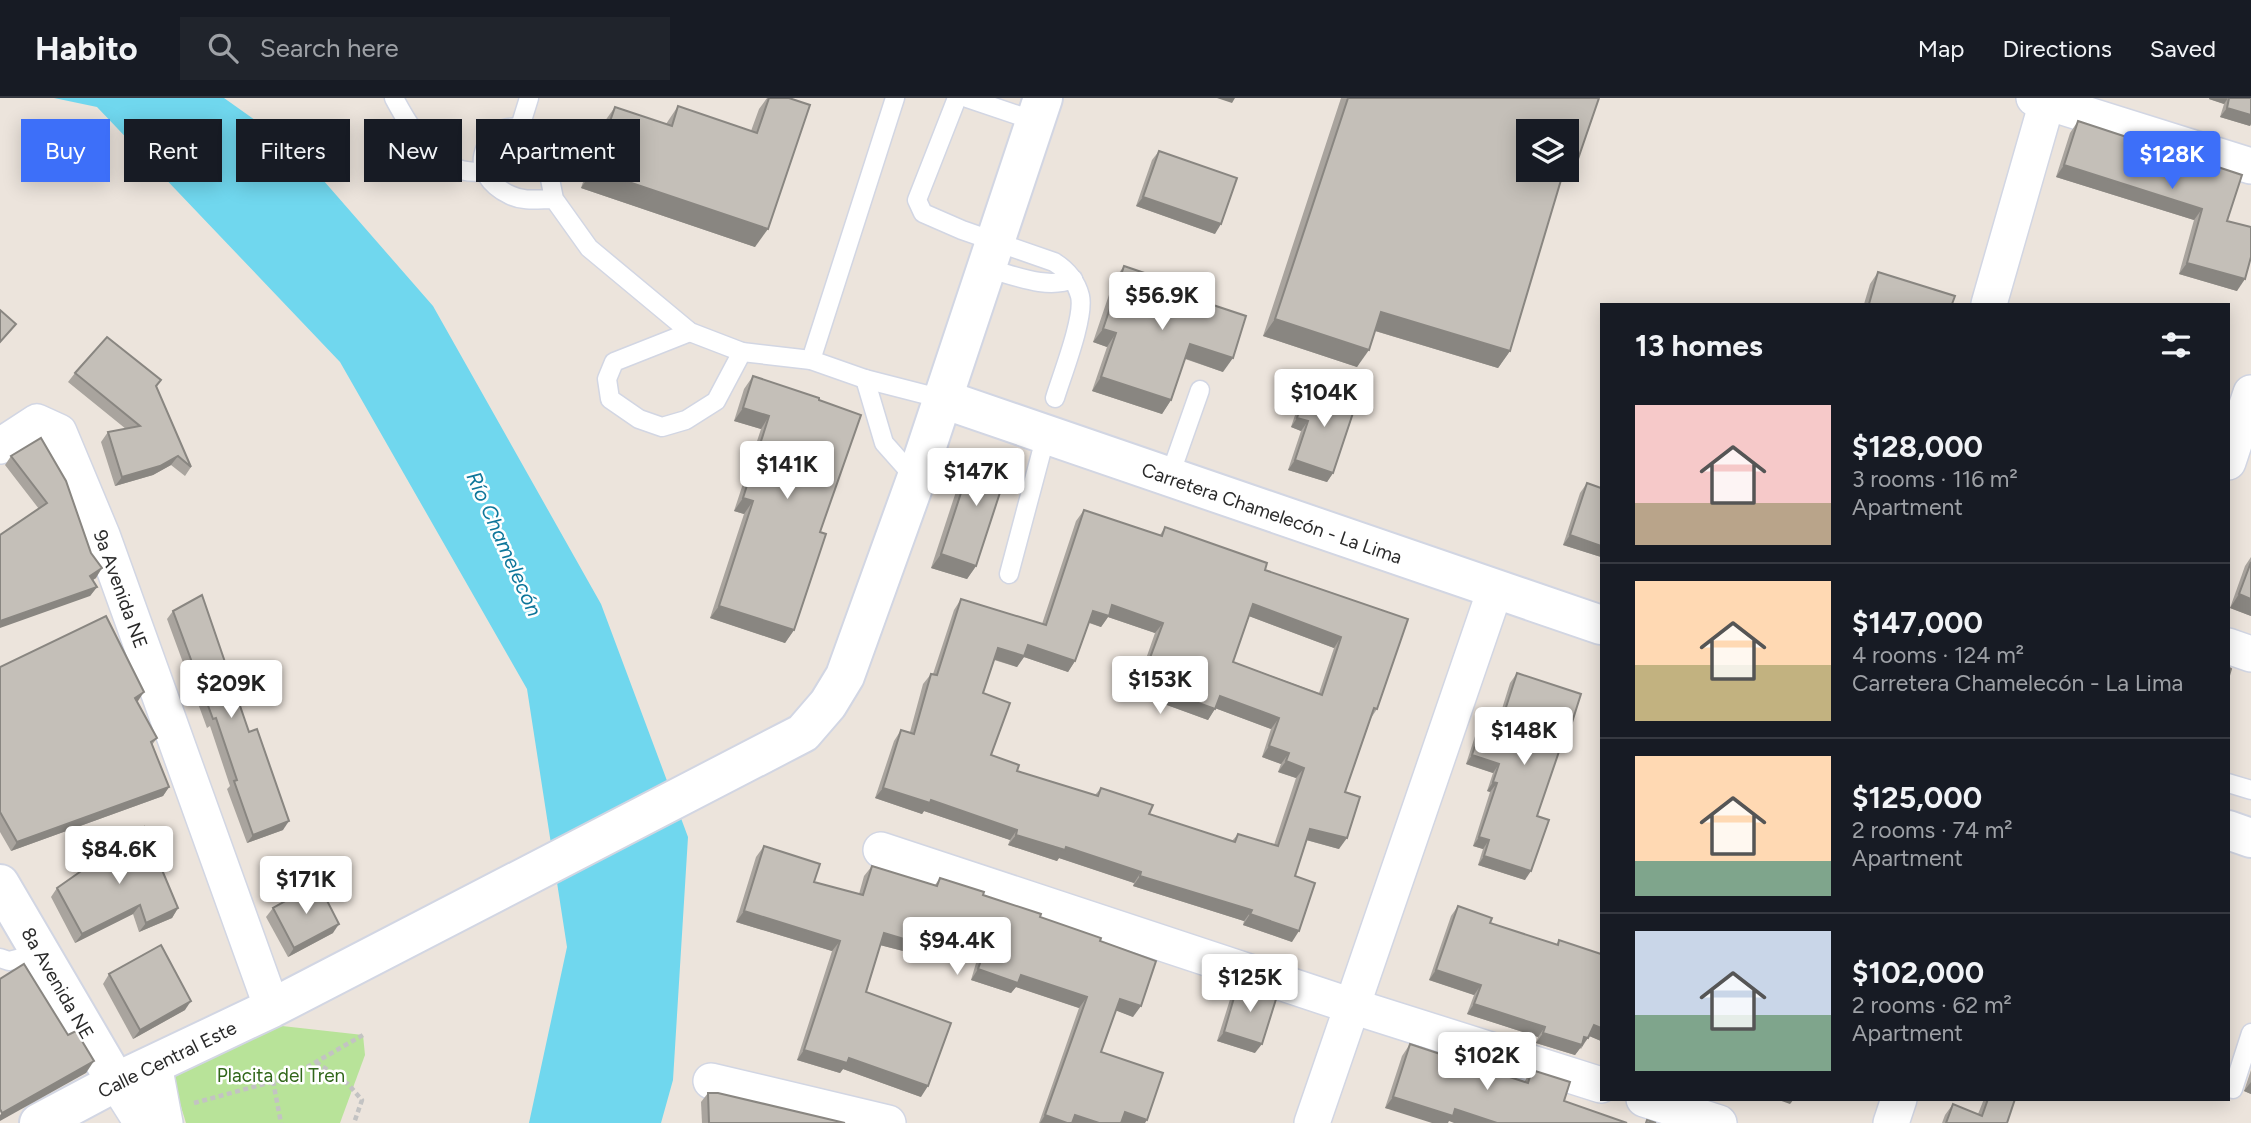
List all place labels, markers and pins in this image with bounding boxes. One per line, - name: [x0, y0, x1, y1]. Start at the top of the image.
- pin: $128K: [2123, 132, 2221, 191]
- pin: $56.9K: [1105, 272, 1219, 332]
- pin: $104K: [1275, 370, 1373, 429]
- pin: $141K: [738, 442, 836, 501]
- pin: $147K: [927, 448, 1025, 508]
- pin: $153K: [1111, 656, 1209, 716]
- pin: $209K: [182, 660, 280, 720]
- pin: $148K: [1475, 708, 1573, 767]
- pin: $84.6K: [62, 826, 176, 886]
- pin: $171K: [257, 856, 355, 916]
- pin: $94.4K: [900, 918, 1014, 977]
- pin: $125K: [1201, 954, 1299, 1014]
- pin: $102K: [1438, 1032, 1536, 1092]

